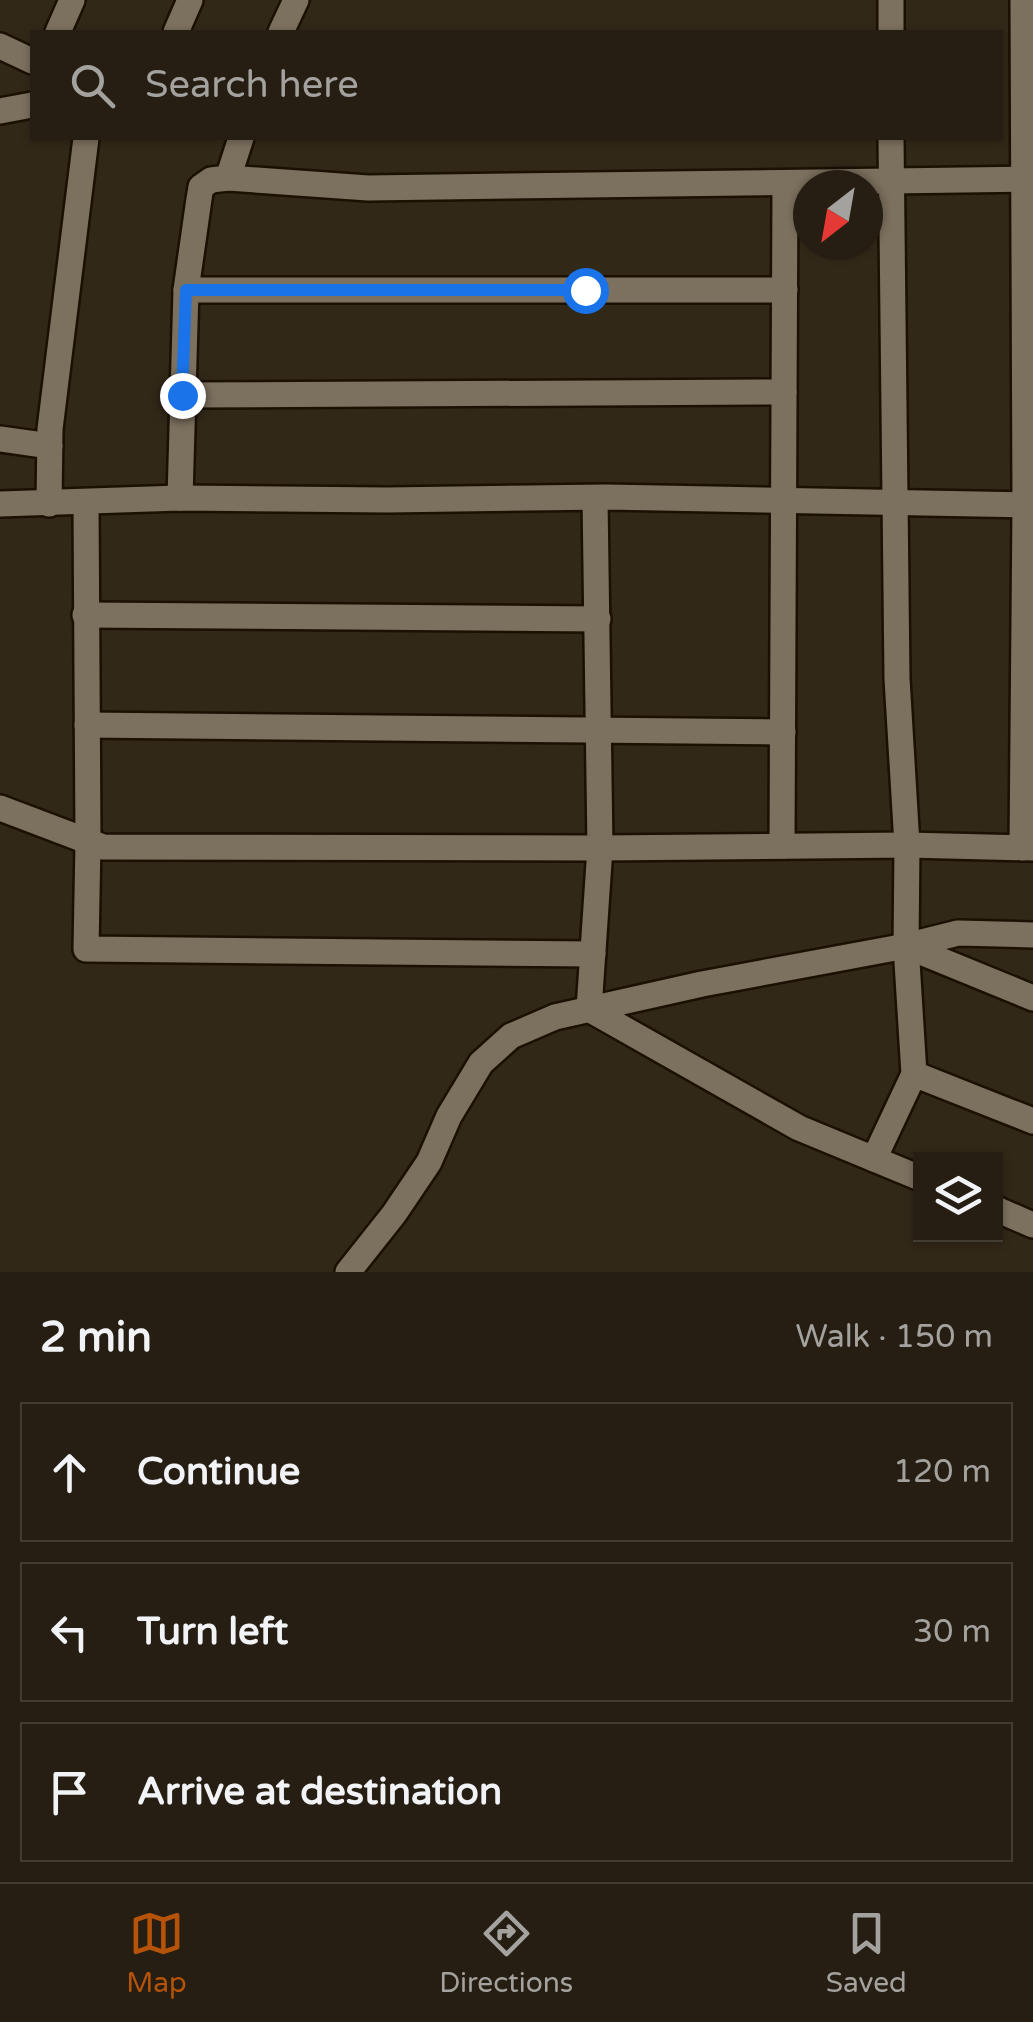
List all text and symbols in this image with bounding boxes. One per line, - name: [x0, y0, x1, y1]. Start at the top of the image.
- search box: [30, 30, 1003, 140]
- icon: search: [65, 58, 120, 113]
- text: Search here: [145, 62, 359, 108]
- north arrow: [793, 170, 883, 260]
- route start: [563, 268, 609, 314]
- route end: [160, 373, 206, 419]
- map controls: [913, 1152, 1003, 1242]
- button: layers: [913, 1152, 1003, 1242]
- text: 2 min: [40, 1312, 152, 1363]
- text: Walk · 150 m: [796, 1318, 993, 1356]
- icon: ahead: [42, 1445, 97, 1500]
- text: Continue: [137, 1449, 300, 1495]
- text: 120 m: [893, 1453, 991, 1491]
- icon: left: [42, 1605, 97, 1660]
- text: Turn left: [137, 1609, 288, 1655]
- text: 30 m: [913, 1613, 991, 1651]
- icon: arrive: [42, 1765, 97, 1820]
- text: Arrive at destination: [137, 1769, 502, 1815]
- tab: Map: [126, 1906, 187, 2000]
- tab: Directions: [439, 1906, 573, 2000]
- tab: Saved: [826, 1906, 907, 2000]

